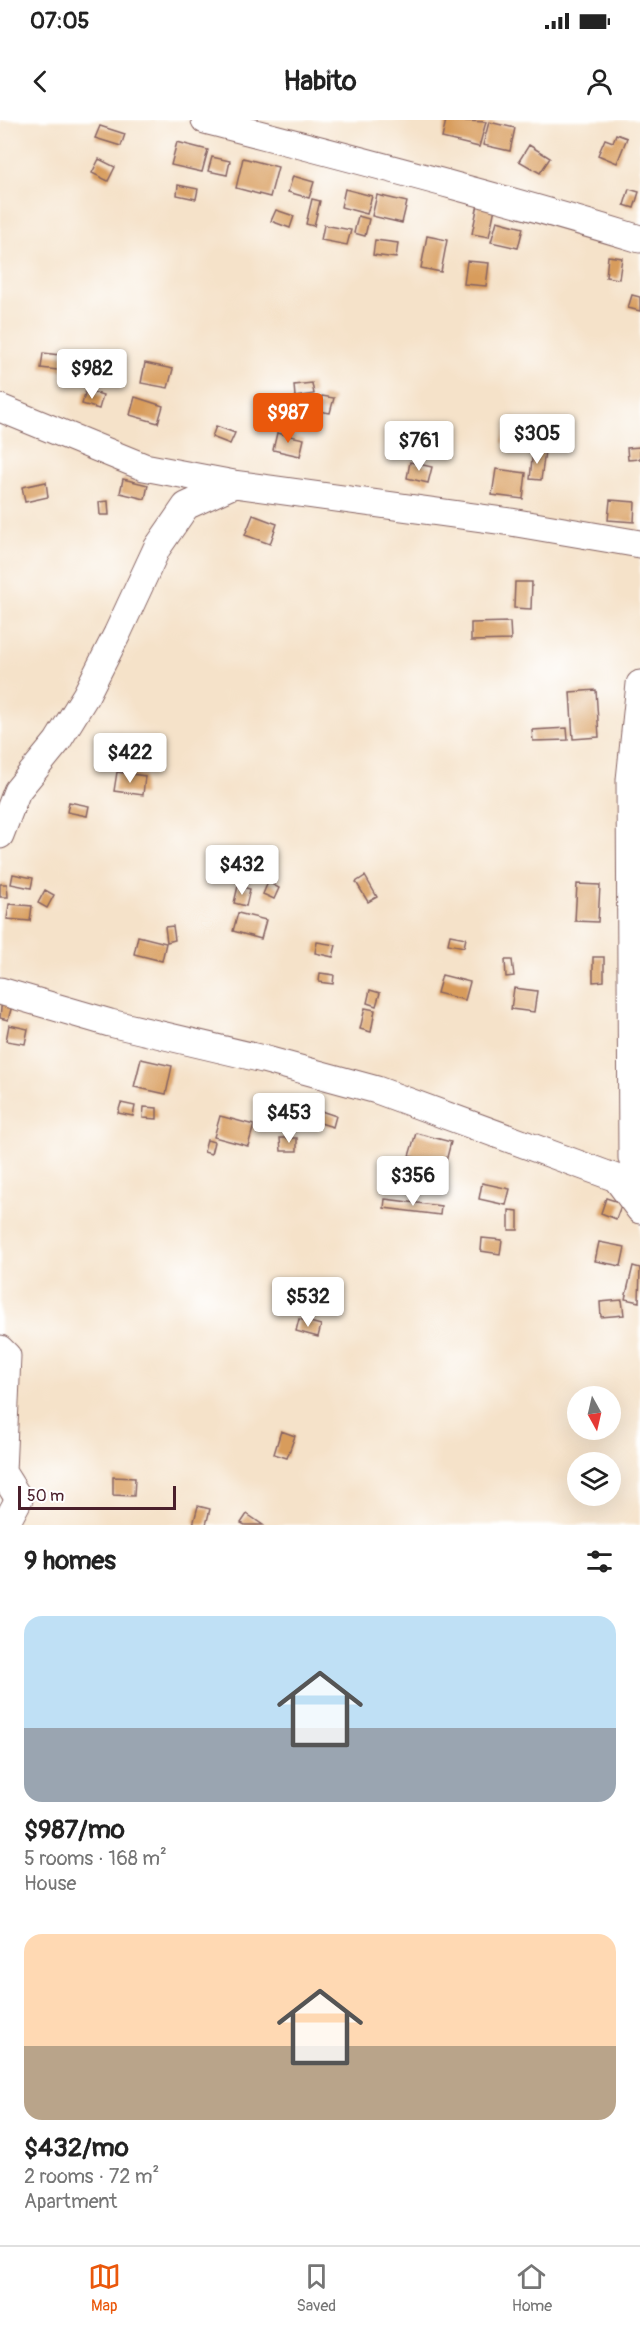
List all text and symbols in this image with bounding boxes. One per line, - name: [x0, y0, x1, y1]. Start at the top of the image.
- text: 07:05: [30, 7, 90, 35]
- icon: back: [24, 65, 57, 98]
- text: Habito: [283, 65, 357, 98]
- icon: person: [583, 65, 616, 98]
- pin: $982: [56, 349, 128, 400]
- text: $982: [71, 356, 113, 381]
- pin: $987: [252, 393, 324, 444]
- text: $987: [267, 400, 309, 425]
- pin: $305: [501, 414, 573, 465]
- pin: $761: [383, 421, 455, 472]
- text: $305: [514, 421, 560, 446]
- text: $761: [399, 428, 439, 453]
- pin: $422: [94, 733, 166, 784]
- text: $422: [108, 740, 152, 765]
- pin: $432: [206, 845, 278, 896]
- text: $432: [220, 852, 264, 877]
- pin: $453: [253, 1093, 325, 1144]
- text: $453: [267, 1100, 311, 1125]
- pin: $356: [377, 1156, 449, 1207]
- text: $356: [391, 1163, 435, 1188]
- pin: $532: [272, 1277, 344, 1328]
- text: $532: [286, 1284, 330, 1309]
- north arrow: [567, 1386, 621, 1440]
- map controls: [567, 1386, 621, 1506]
- button: layers: [567, 1452, 621, 1506]
- scale bar: [18, 1483, 176, 1510]
- text: 50 m: [27, 1486, 64, 1506]
- text: 9 homes: [24, 1545, 116, 1577]
- icon: filters: [583, 1545, 616, 1578]
- icon: home: [266, 1655, 374, 1763]
- text: $987/mo: [24, 1814, 125, 1846]
- text: 5 rooms · 168 m²: [24, 1846, 167, 1871]
- text: House: [24, 1871, 76, 1896]
- icon: home: [266, 1973, 374, 2081]
- text: $432/mo: [24, 2132, 129, 2164]
- text: 2 rooms · 72 m²: [24, 2164, 159, 2189]
- text: Apartment: [24, 2189, 117, 2214]
- tab: Map: [88, 2260, 121, 2316]
- tab: Saved: [296, 2260, 336, 2316]
- tab: Home: [512, 2260, 552, 2316]

